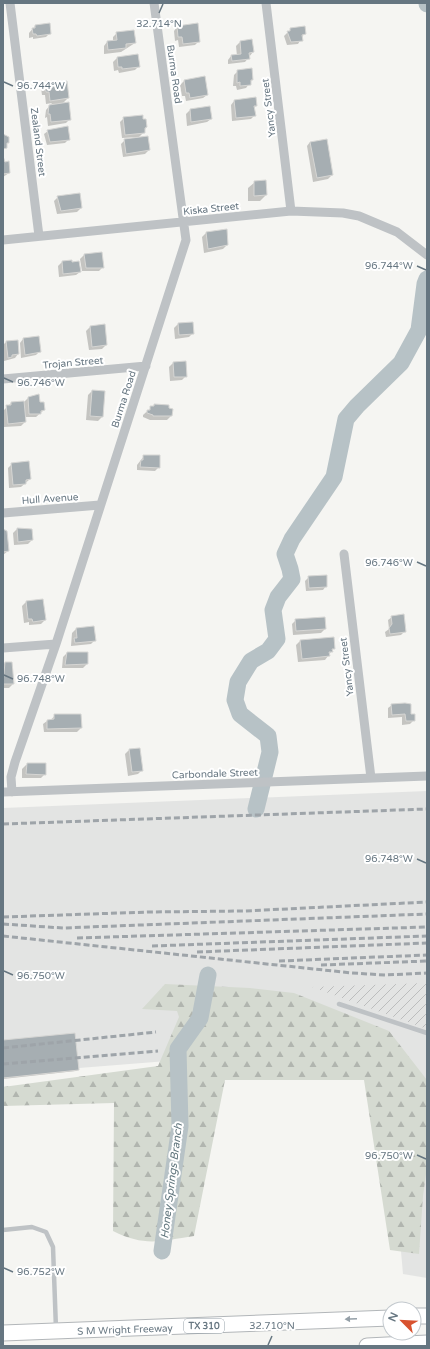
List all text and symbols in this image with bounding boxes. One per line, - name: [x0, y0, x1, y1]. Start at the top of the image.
- text: 32.714°N: [136, 18, 182, 30]
- street label: Burma Road: [164, 44, 184, 104]
- street label: Yancy Street: [259, 78, 279, 138]
- text: 96.744°W: [17, 80, 65, 92]
- street label: Zealand Street: [28, 107, 48, 177]
- street label: Kiska Street: [183, 200, 240, 218]
- text: 96.744°W: [365, 260, 413, 272]
- street label: Trojan Street: [42, 354, 104, 372]
- street label: Burma Road: [109, 369, 139, 429]
- text: 96.746°W: [17, 377, 65, 389]
- street label: Hull Avenue: [21, 491, 79, 507]
- text: 96.746°W: [365, 557, 413, 569]
- street label: Yancy Street: [337, 637, 357, 697]
- text: 96.748°W: [17, 673, 65, 685]
- street label: Carbondale Street: [172, 766, 258, 781]
- text: 96.748°W: [365, 853, 413, 865]
- text: 96.750°W: [17, 970, 65, 982]
- water label: Honey Springs Branch: [158, 1122, 185, 1239]
- text: 96.750°W: [365, 1150, 413, 1162]
- text: 96.752°W: [17, 1266, 65, 1278]
- north arrow: [382, 1301, 422, 1341]
- text: N: [386, 1310, 401, 1324]
- one-way arrow: [344, 1316, 357, 1322]
- road number: TX 310: [184, 1319, 224, 1333]
- text: 32.710°N: [249, 1320, 295, 1332]
- street label: S M Wright Freeway: [77, 1322, 174, 1338]

